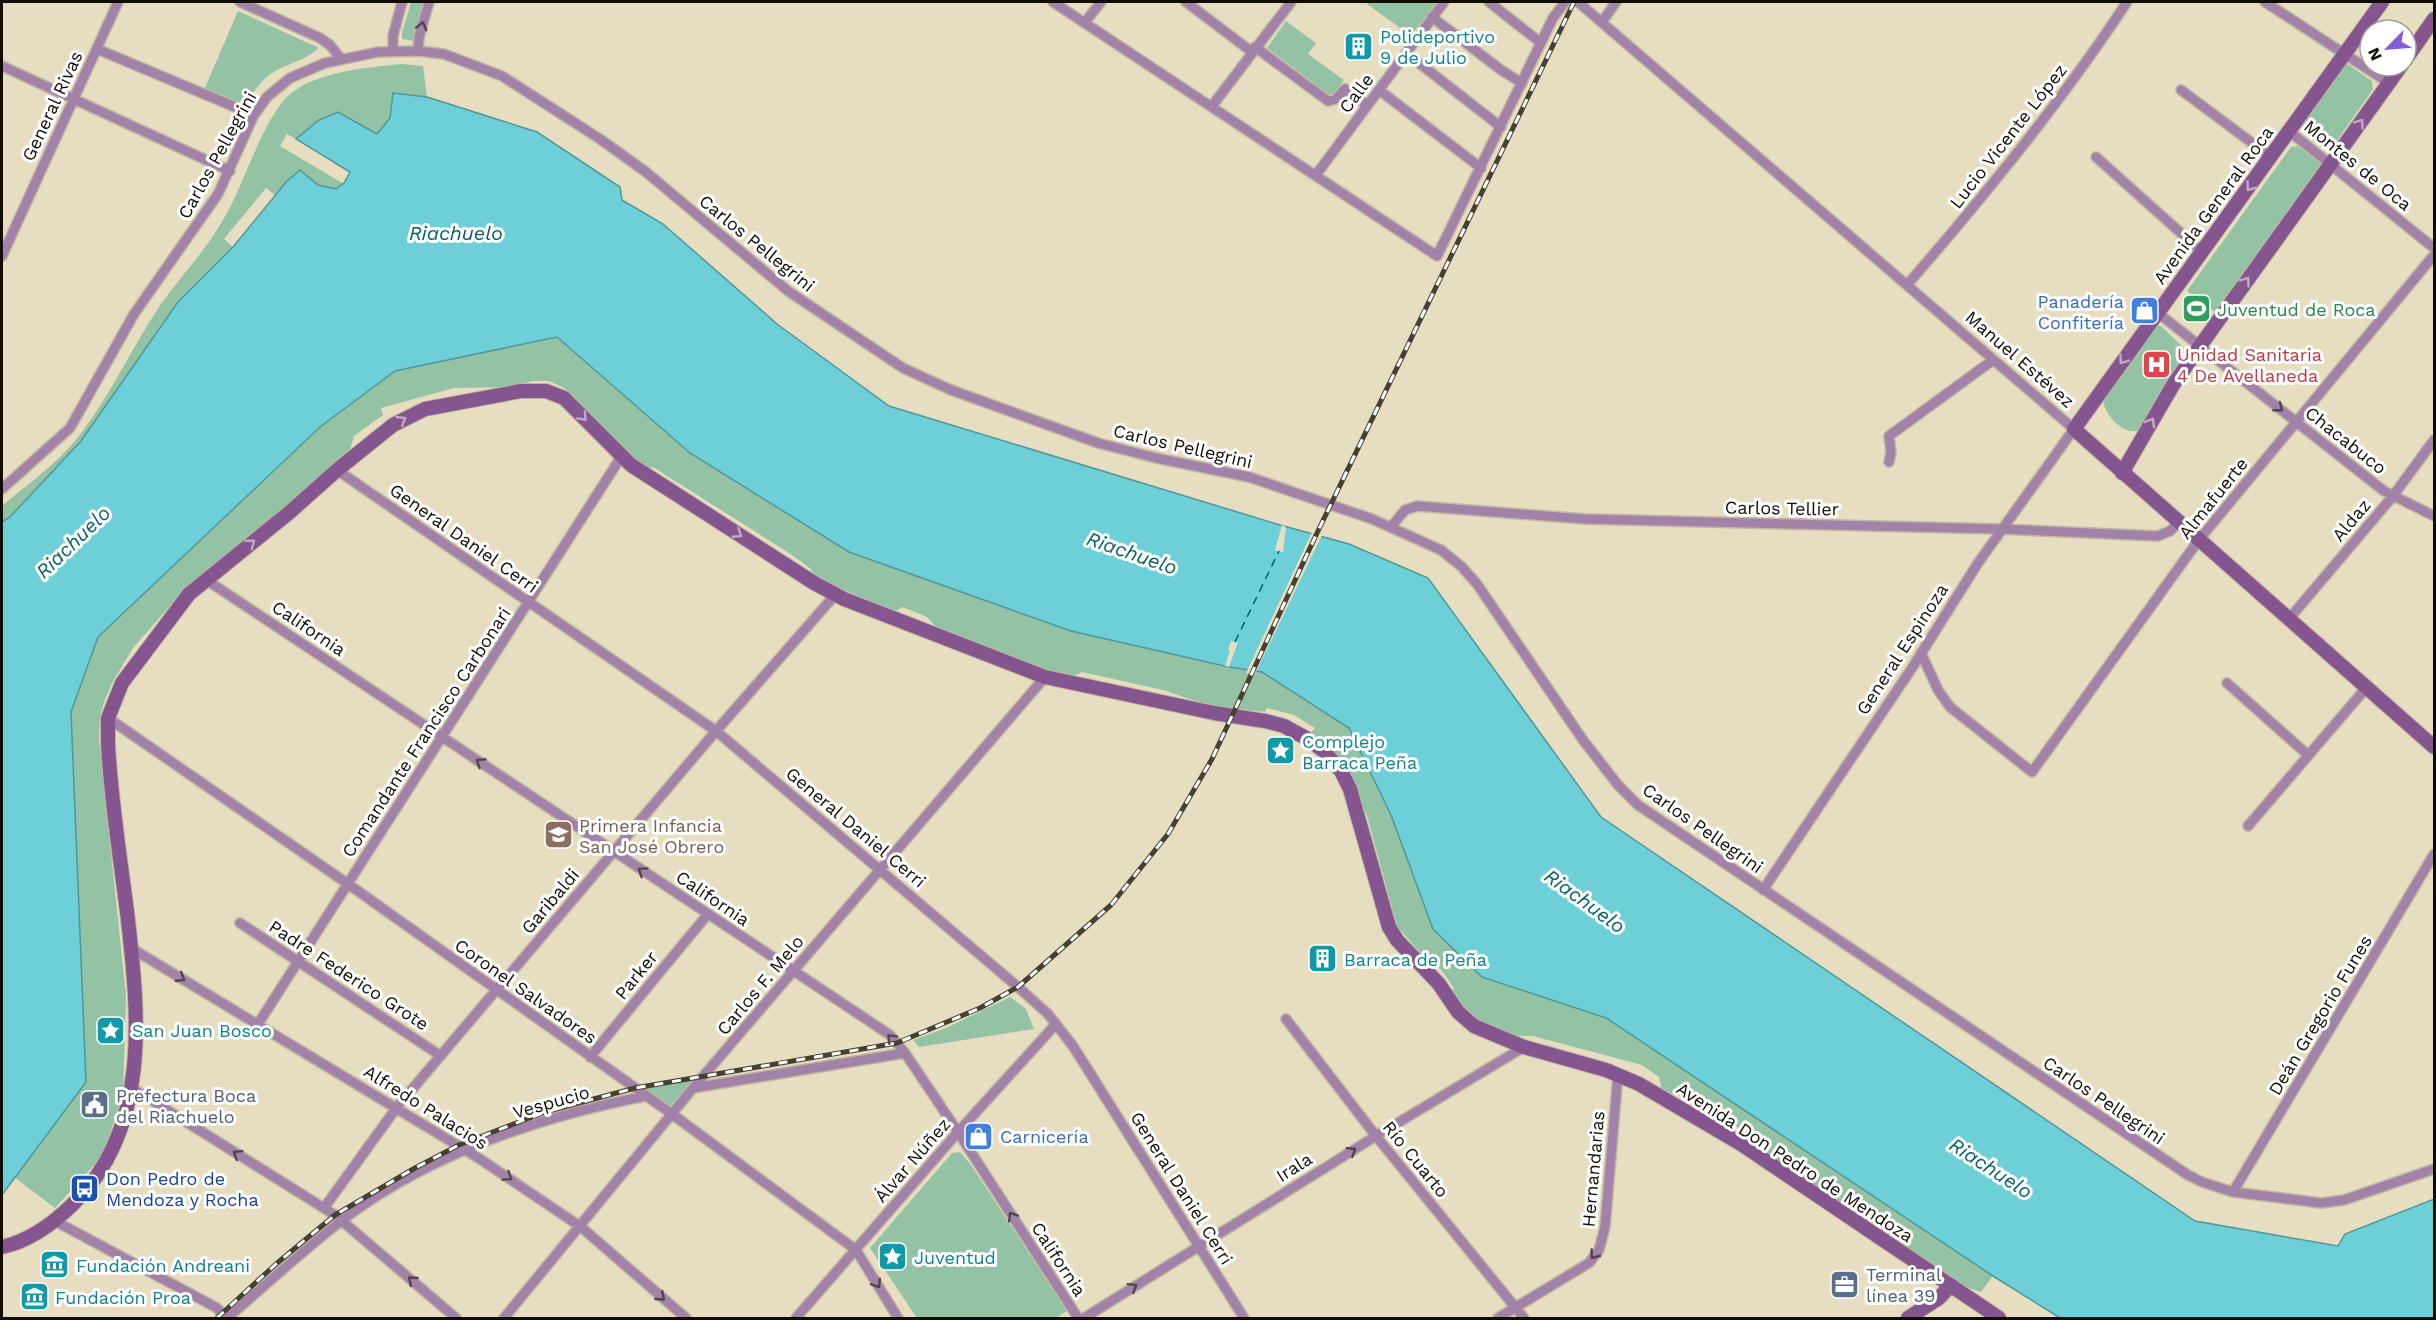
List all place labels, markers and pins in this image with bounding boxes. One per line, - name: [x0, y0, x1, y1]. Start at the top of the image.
- place label: Polideportivo 9 de Julio: [1380, 26, 1495, 68]
- building icon: Polideportivo 9 de Julio: [1343, 30, 1375, 62]
- place label: Panadería Confitería: [2038, 291, 2124, 333]
- sports icon: Juventud de Roca: [2180, 293, 2212, 325]
- shop icon: Panadería Confitería: [2129, 295, 2161, 327]
- place label: Juventud de Roca: [2217, 299, 2376, 320]
- place label: Unidad Sanitaria 4 De Avellaneda: [2177, 344, 2322, 386]
- hospital icon: Unidad Sanitaria 4 De Avellaneda: [2140, 348, 2172, 380]
- place label: Complejo Barraca Peña: [1302, 731, 1417, 773]
- place icon: Complejo Barraca Peña: [1265, 735, 1297, 767]
- place label: Primera Infancia San José Obrero: [579, 815, 724, 857]
- school or university icon: Primera Infancia San José Obrero: [542, 819, 574, 851]
- building icon: Barraca de Peña: [1307, 943, 1339, 975]
- place label: Barraca de Peña: [1344, 949, 1487, 970]
- place icon: San Juan Bosco: [95, 1014, 127, 1046]
- place label: San Juan Bosco: [132, 1020, 272, 1041]
- place label: Prefectura Boca del Riachuelo: [116, 1085, 256, 1127]
- public building icon: Prefectura Boca del Riachuelo: [79, 1089, 111, 1121]
- shop icon: Carnicería: [963, 1120, 995, 1152]
- place label: Carnicería: [1000, 1126, 1089, 1147]
- place label: Don Pedro de Mendoza y Rocha: [106, 1168, 259, 1210]
- bus stop icon: Don Pedro de Mendoza y Rocha: [69, 1172, 101, 1204]
- place icon: Juventud: [877, 1241, 909, 1273]
- place label: Juventud: [914, 1247, 996, 1268]
- museum icon: Fundación Andreani: [39, 1249, 71, 1281]
- place label: Fundación Andreani: [76, 1255, 250, 1276]
- place label: Terminal línea 39: [1866, 1264, 1942, 1306]
- office icon: Terminal línea 39: [1829, 1268, 1861, 1300]
- museum icon: Fundación Proa: [18, 1281, 50, 1313]
- place label: Fundación Proa: [55, 1287, 191, 1308]

